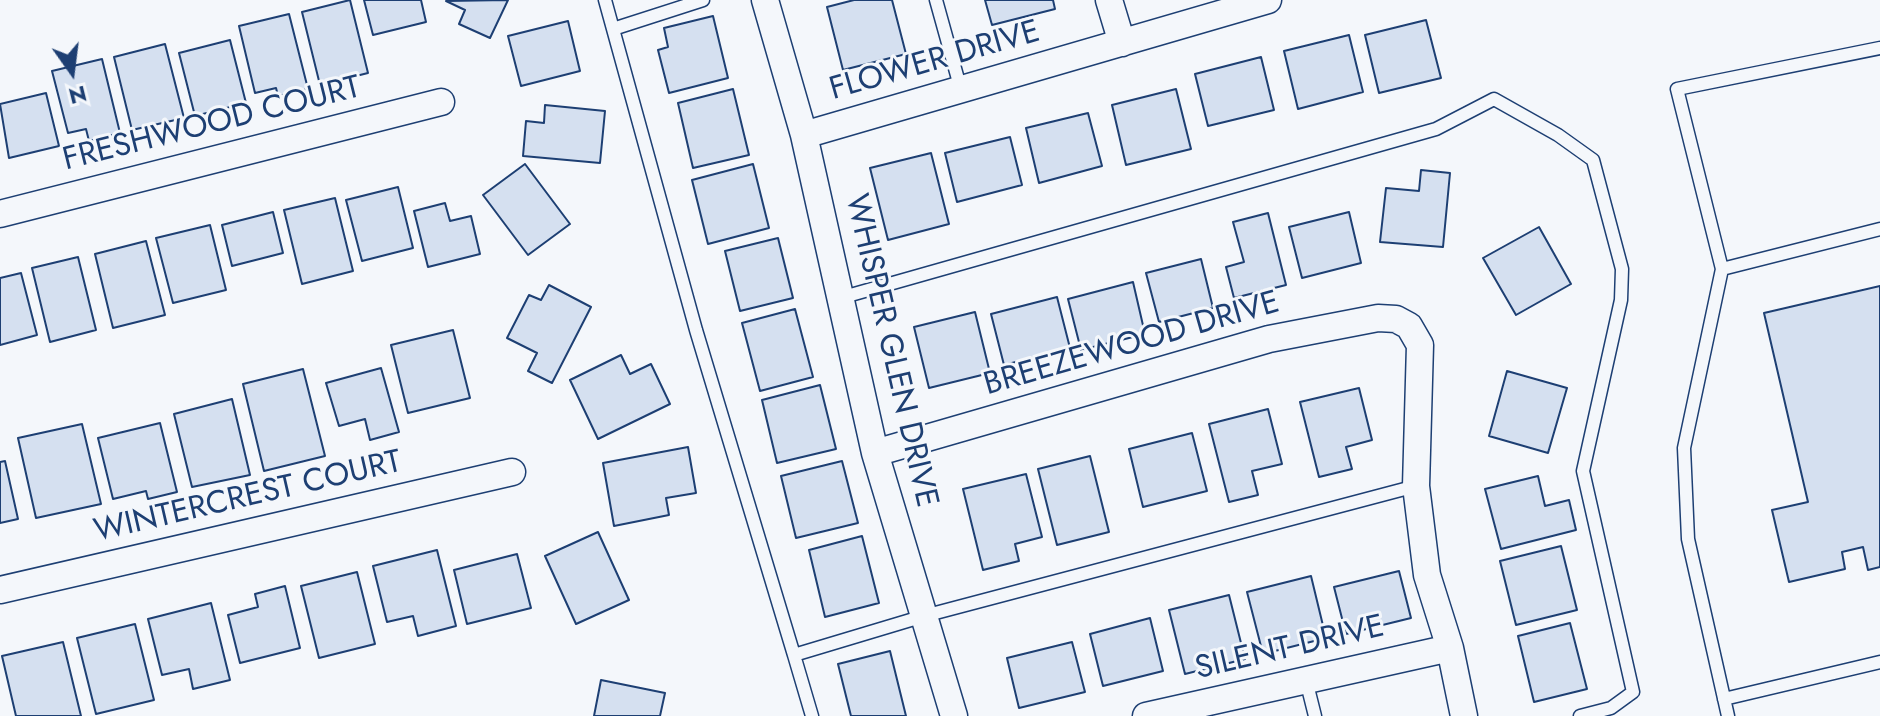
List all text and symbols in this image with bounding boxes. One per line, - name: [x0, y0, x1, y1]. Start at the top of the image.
- street label: FLOWER DRIVE: [826, 14, 1044, 110]
- north arrow: [32, 32, 112, 112]
- street label: FRESHWOOD COURT: [59, 69, 365, 181]
- text: N: [65, 78, 90, 113]
- street label: WHISPER GLEN DRIVE: [835, 191, 945, 511]
- street label: BREEZEWOOD DRIVE: [980, 284, 1284, 406]
- street label: WINTERCREST COURT: [91, 444, 405, 552]
- street label: SILENT DRIVE: [1192, 609, 1388, 689]

